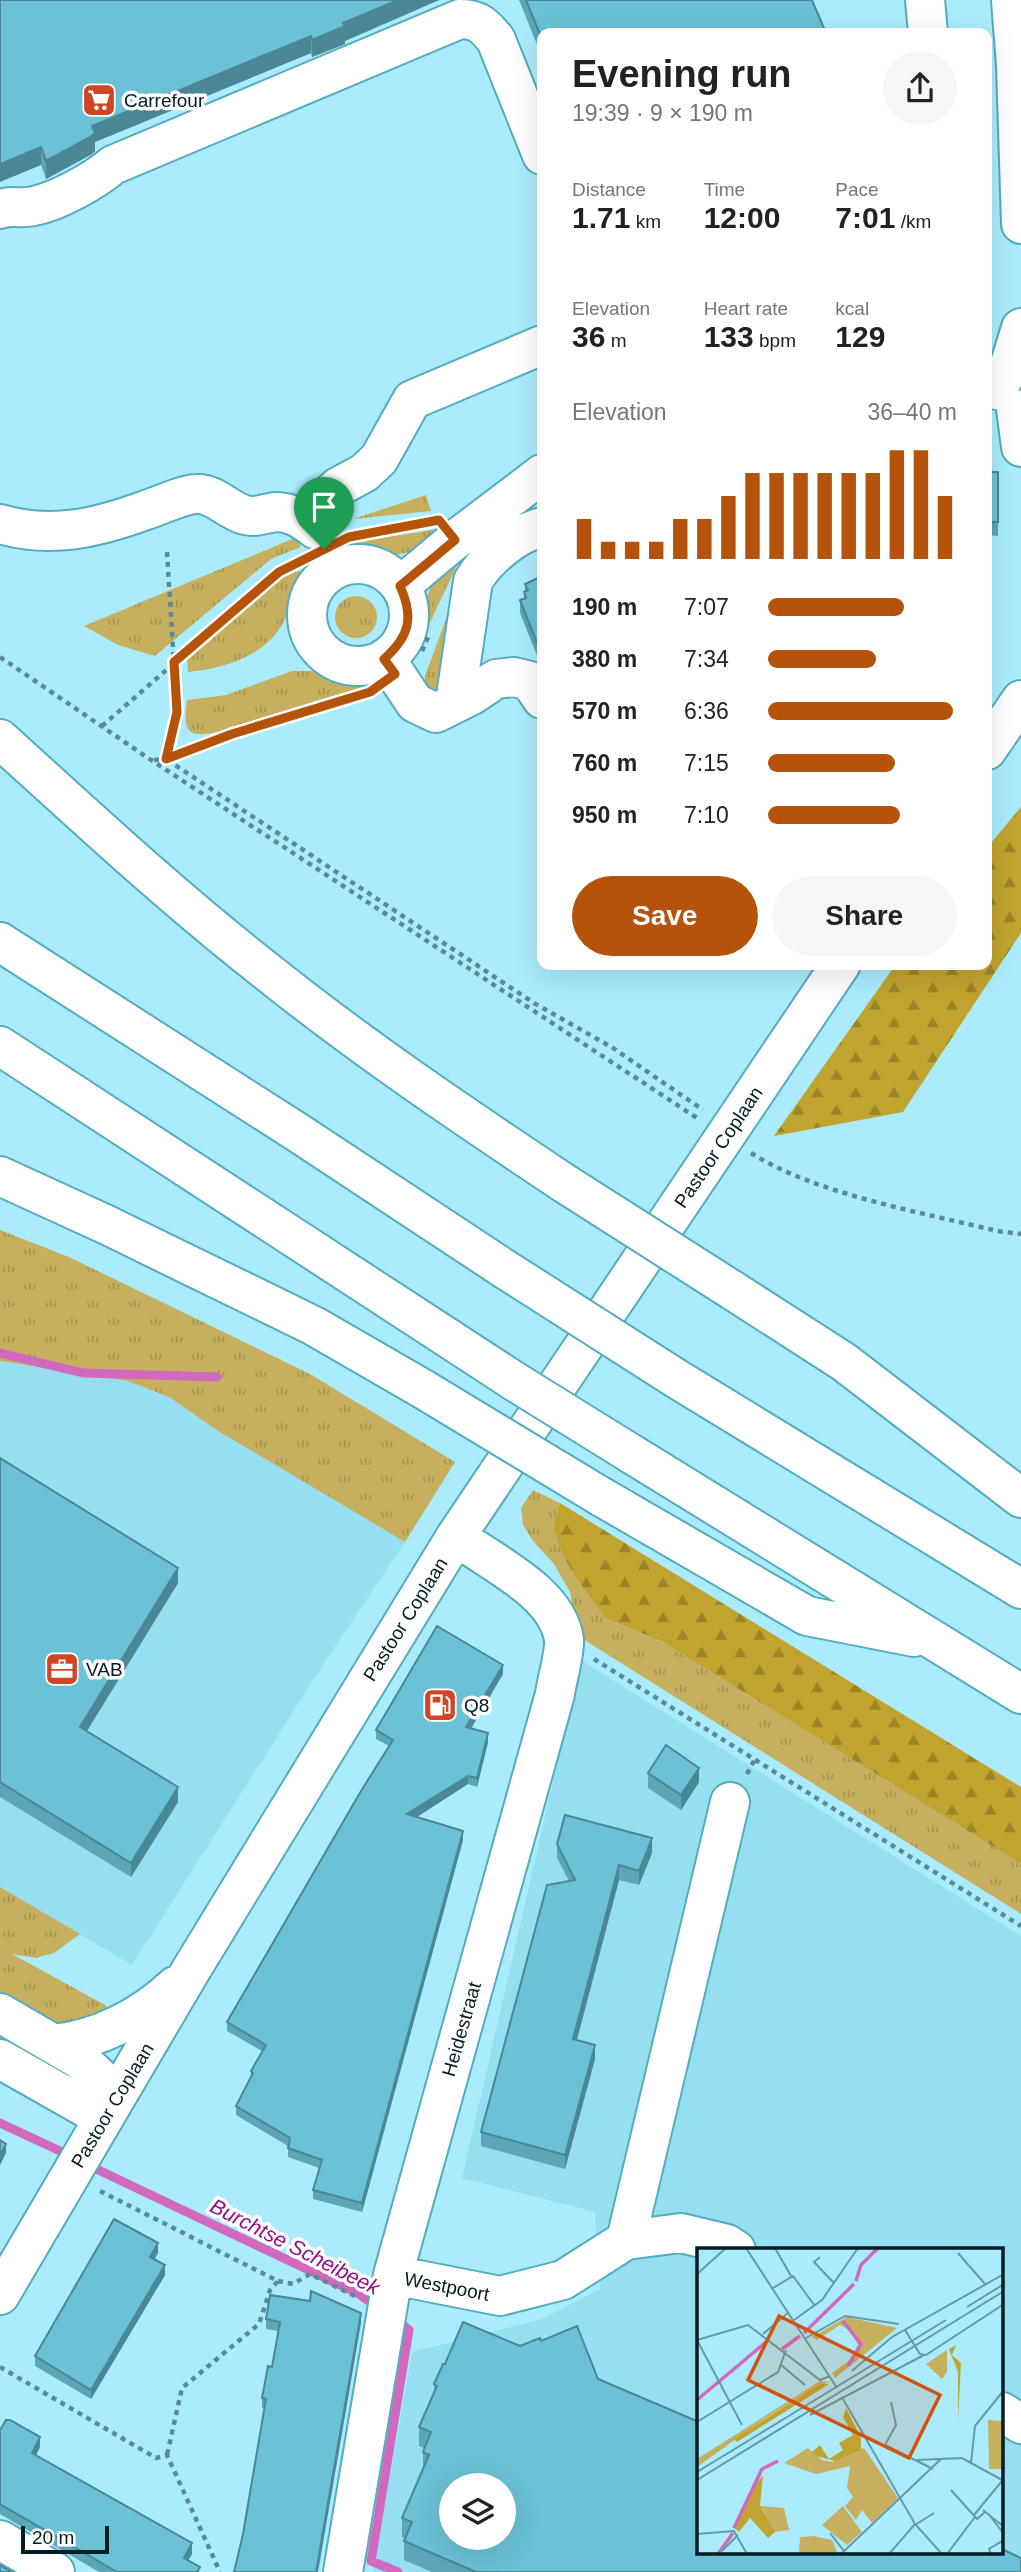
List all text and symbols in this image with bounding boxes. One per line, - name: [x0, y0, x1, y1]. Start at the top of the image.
- button: share: [883, 51, 957, 125]
- text: Evening run: [572, 53, 792, 95]
- supermarket icon: Carrefour: [80, 81, 118, 119]
- place label: Carrefour: [124, 90, 205, 111]
- text: 19:39 · 9 × 190 m: [572, 100, 753, 126]
- text: Distance: [572, 179, 646, 200]
- text: Time: [704, 179, 745, 200]
- text: Pace: [835, 179, 879, 200]
- text: 1.71: [572, 201, 630, 234]
- text: 12:00: [704, 201, 780, 234]
- text: 7:01: [835, 201, 895, 234]
- text: km: [630, 211, 661, 232]
- text: /km: [895, 211, 931, 232]
- text: Elevation: [572, 298, 650, 319]
- text: Heart rate: [704, 298, 788, 319]
- text: kcal: [835, 298, 869, 319]
- text: 36: [572, 320, 605, 353]
- text: 133: [704, 320, 754, 353]
- text: 129: [835, 320, 885, 353]
- text: m: [605, 330, 626, 351]
- text: bpm: [754, 330, 796, 351]
- text: Elevation: [572, 399, 667, 425]
- text: 36–40 m: [867, 399, 957, 425]
- pin: [294, 477, 354, 549]
- icon: arrive: [305, 488, 343, 526]
- text: 190 m: [572, 594, 637, 620]
- text: 7:07: [684, 594, 729, 620]
- text: 380 m: [572, 646, 637, 672]
- text: 7:34: [684, 646, 729, 672]
- text: 570 m: [572, 698, 637, 724]
- text: 6:36: [684, 698, 729, 724]
- text: 760 m: [572, 750, 637, 776]
- text: 7:15: [684, 750, 729, 776]
- text: 950 m: [572, 802, 637, 828]
- text: 7:10: [684, 802, 729, 828]
- button: Save: [572, 876, 758, 956]
- button: Share: [772, 876, 957, 956]
- street label: Pastoor Coplaan: [670, 1083, 767, 1212]
- street label: Pastoor Coplaan: [359, 1554, 452, 1685]
- office icon: VAB: [43, 1650, 81, 1688]
- place label: VAB: [86, 1659, 123, 1680]
- fuel station icon: Q8: [421, 1686, 459, 1724]
- place label: Q8: [464, 1695, 489, 1716]
- street label: Heidestraat: [438, 1979, 485, 2079]
- street label: Pastoor Coplaan: [67, 2039, 158, 2171]
- water label: Burchtse Scheibeek: [207, 2194, 385, 2300]
- inset map: [697, 2248, 1004, 2554]
- street label: Westpoort: [403, 2268, 492, 2305]
- map controls: [439, 2473, 516, 2550]
- button: layers: [439, 2473, 516, 2550]
- scale bar: [21, 2523, 108, 2555]
- text: 20 m: [32, 2527, 74, 2548]

